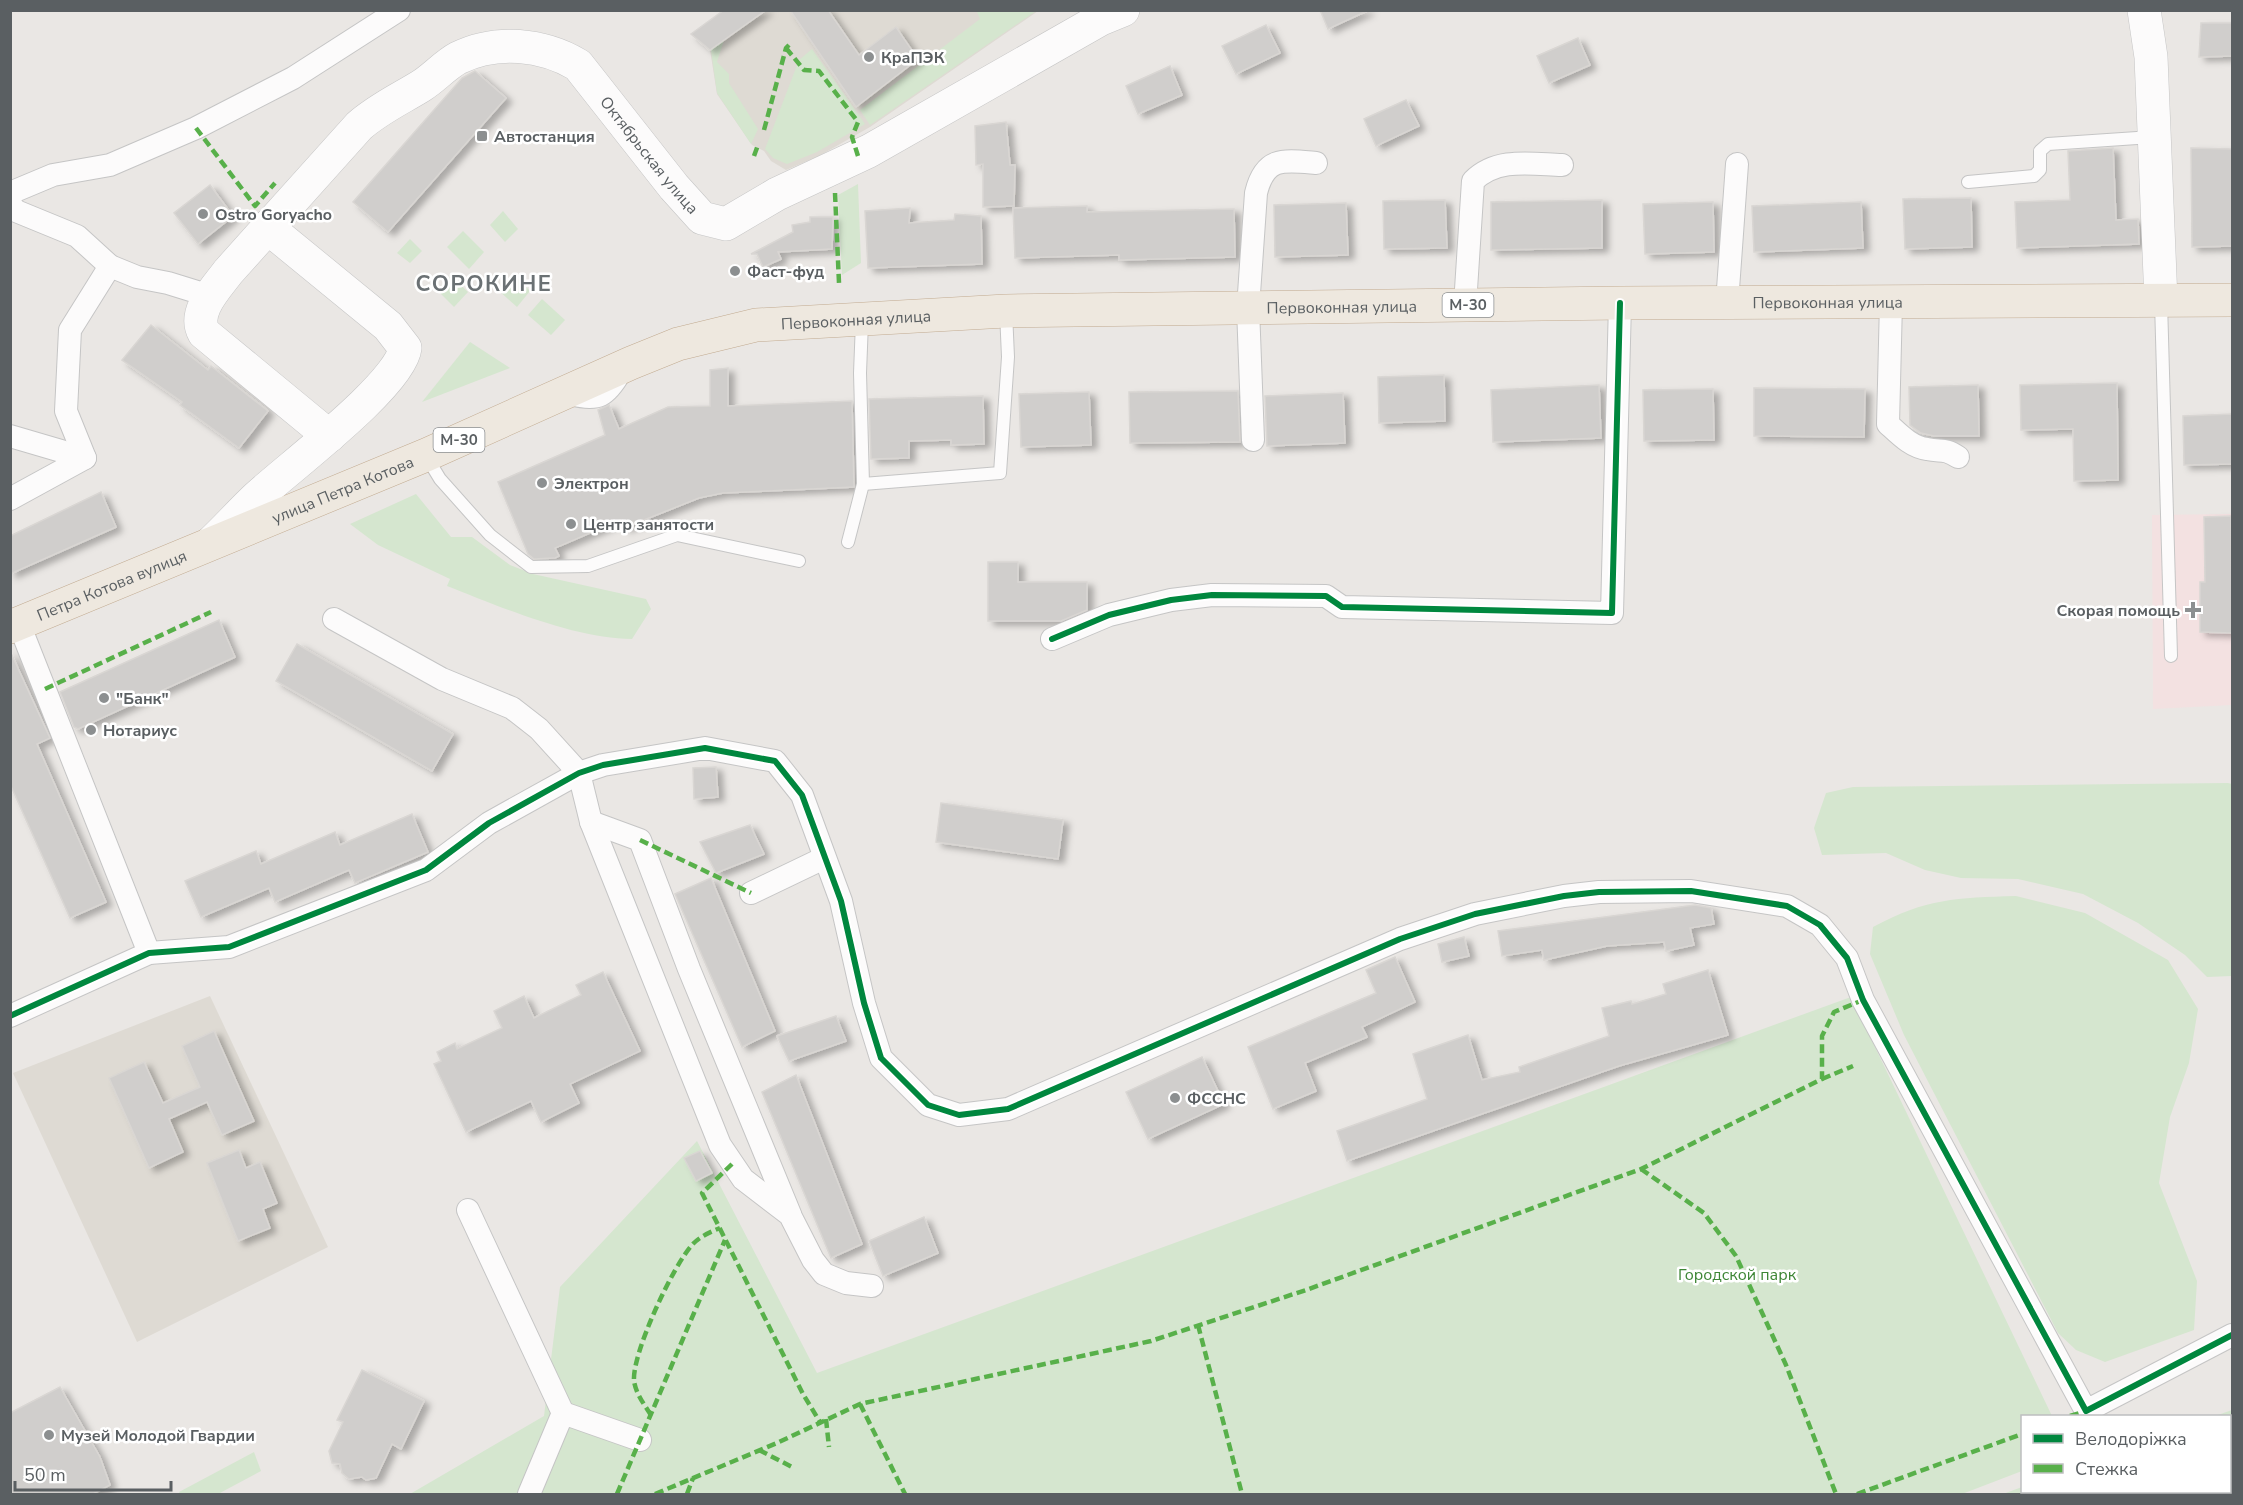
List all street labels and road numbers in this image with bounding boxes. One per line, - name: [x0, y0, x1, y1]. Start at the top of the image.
- street label: Октябрьская улица: [595, 92, 703, 219]
- street label: Первоконная улица: [1752, 292, 1903, 314]
- road number: М-30: [1442, 293, 1494, 317]
- street label: Первоконная улица: [1266, 296, 1417, 320]
- street label: Первоконная улица: [780, 305, 932, 336]
- road number: М-30: [434, 428, 484, 452]
- street label: улица Петра Котова: [269, 451, 417, 530]
- street label: Петра Котова вулиця: [34, 545, 190, 627]

